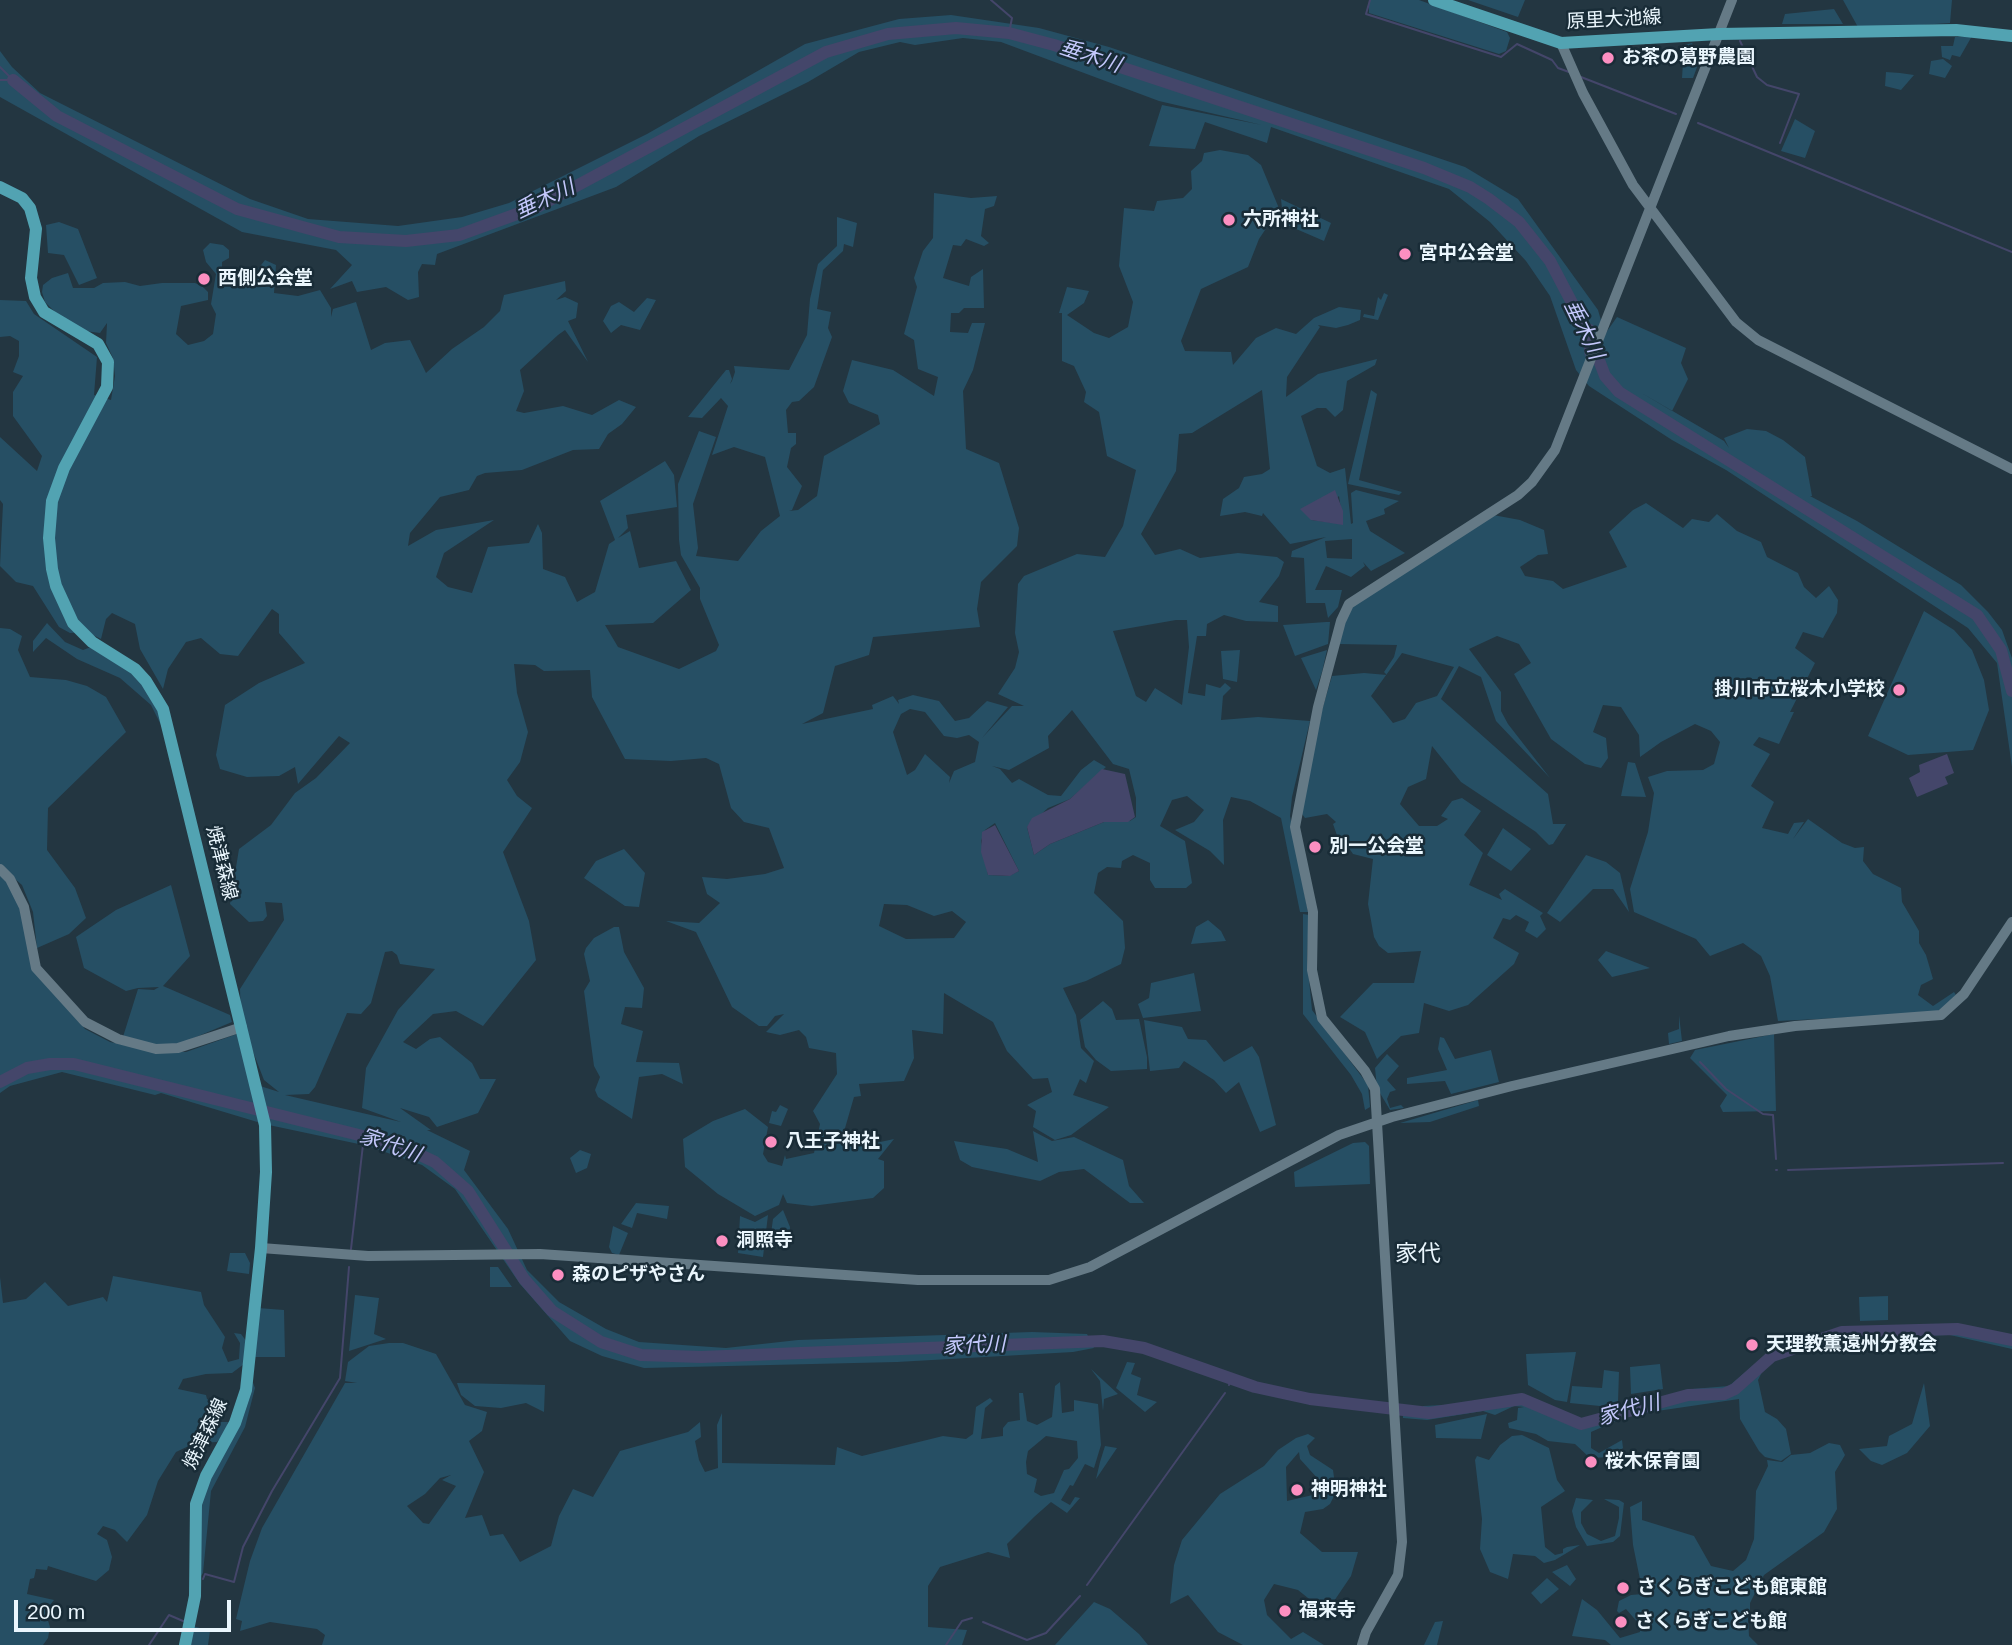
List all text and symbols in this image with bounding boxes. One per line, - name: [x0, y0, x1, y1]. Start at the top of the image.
- street label: 原里大池線: [1566, 6, 1662, 34]
- water label: 垂木川: [1056, 35, 1124, 79]
- place label: お茶の葛野農園: [1622, 47, 1755, 69]
- marker: お茶の葛野農園: [1600, 50, 1616, 66]
- water label: 垂木川: [511, 175, 579, 225]
- place label: 六所神社: [1243, 209, 1319, 231]
- marker: 六所神社: [1221, 212, 1237, 228]
- place label: 宮中公会堂: [1419, 243, 1514, 265]
- marker: 宮中公会堂: [1397, 246, 1413, 262]
- place label: 西側公会堂: [218, 268, 313, 290]
- marker: 西側公会堂: [196, 271, 212, 287]
- water label: 垂木川: [1558, 296, 1608, 364]
- place label: 掛川市立桜木小学校: [1714, 679, 1885, 701]
- marker: 掛川市立桜木小学校: [1891, 682, 1907, 698]
- street label: 焼津森線: [201, 823, 241, 903]
- place label: 別一公会堂: [1329, 836, 1424, 858]
- marker: 別一公会堂: [1307, 839, 1323, 855]
- water label: 家代川: [356, 1124, 424, 1168]
- place label: 八王子神社: [785, 1131, 880, 1153]
- marker: 八王子神社: [763, 1134, 779, 1150]
- place label: 洞照寺: [736, 1230, 793, 1252]
- marker: 洞照寺: [714, 1233, 730, 1249]
- district label: 家代: [1395, 1241, 1441, 1269]
- place label: 森のピザやさん: [572, 1264, 705, 1286]
- marker: 森のピザやさん: [550, 1267, 566, 1283]
- water label: 家代川: [942, 1332, 1006, 1360]
- place label: 天理教薫遠州分教会: [1766, 1334, 1937, 1356]
- marker: 天理教薫遠州分教会: [1744, 1337, 1760, 1353]
- water label: 家代川: [1595, 1391, 1663, 1431]
- street label: 焼津森線: [179, 1395, 233, 1473]
- place label: 桜木保育園: [1605, 1451, 1700, 1473]
- marker: 桜木保育園: [1583, 1454, 1599, 1470]
- place label: 神明神社: [1311, 1479, 1387, 1501]
- marker: 神明神社: [1289, 1482, 1305, 1498]
- place label: さくらぎこども館東館: [1637, 1577, 1827, 1599]
- marker: さくらぎこども館東館: [1615, 1580, 1631, 1596]
- scale bar: [18, 1586, 234, 1630]
- text: 200 m: [27, 1600, 85, 1623]
- place label: 福来寺: [1299, 1600, 1356, 1622]
- marker: 福来寺: [1277, 1603, 1293, 1619]
- place label: さくらぎこども館: [1635, 1611, 1787, 1633]
- marker: さくらぎこども館: [1613, 1614, 1629, 1630]

